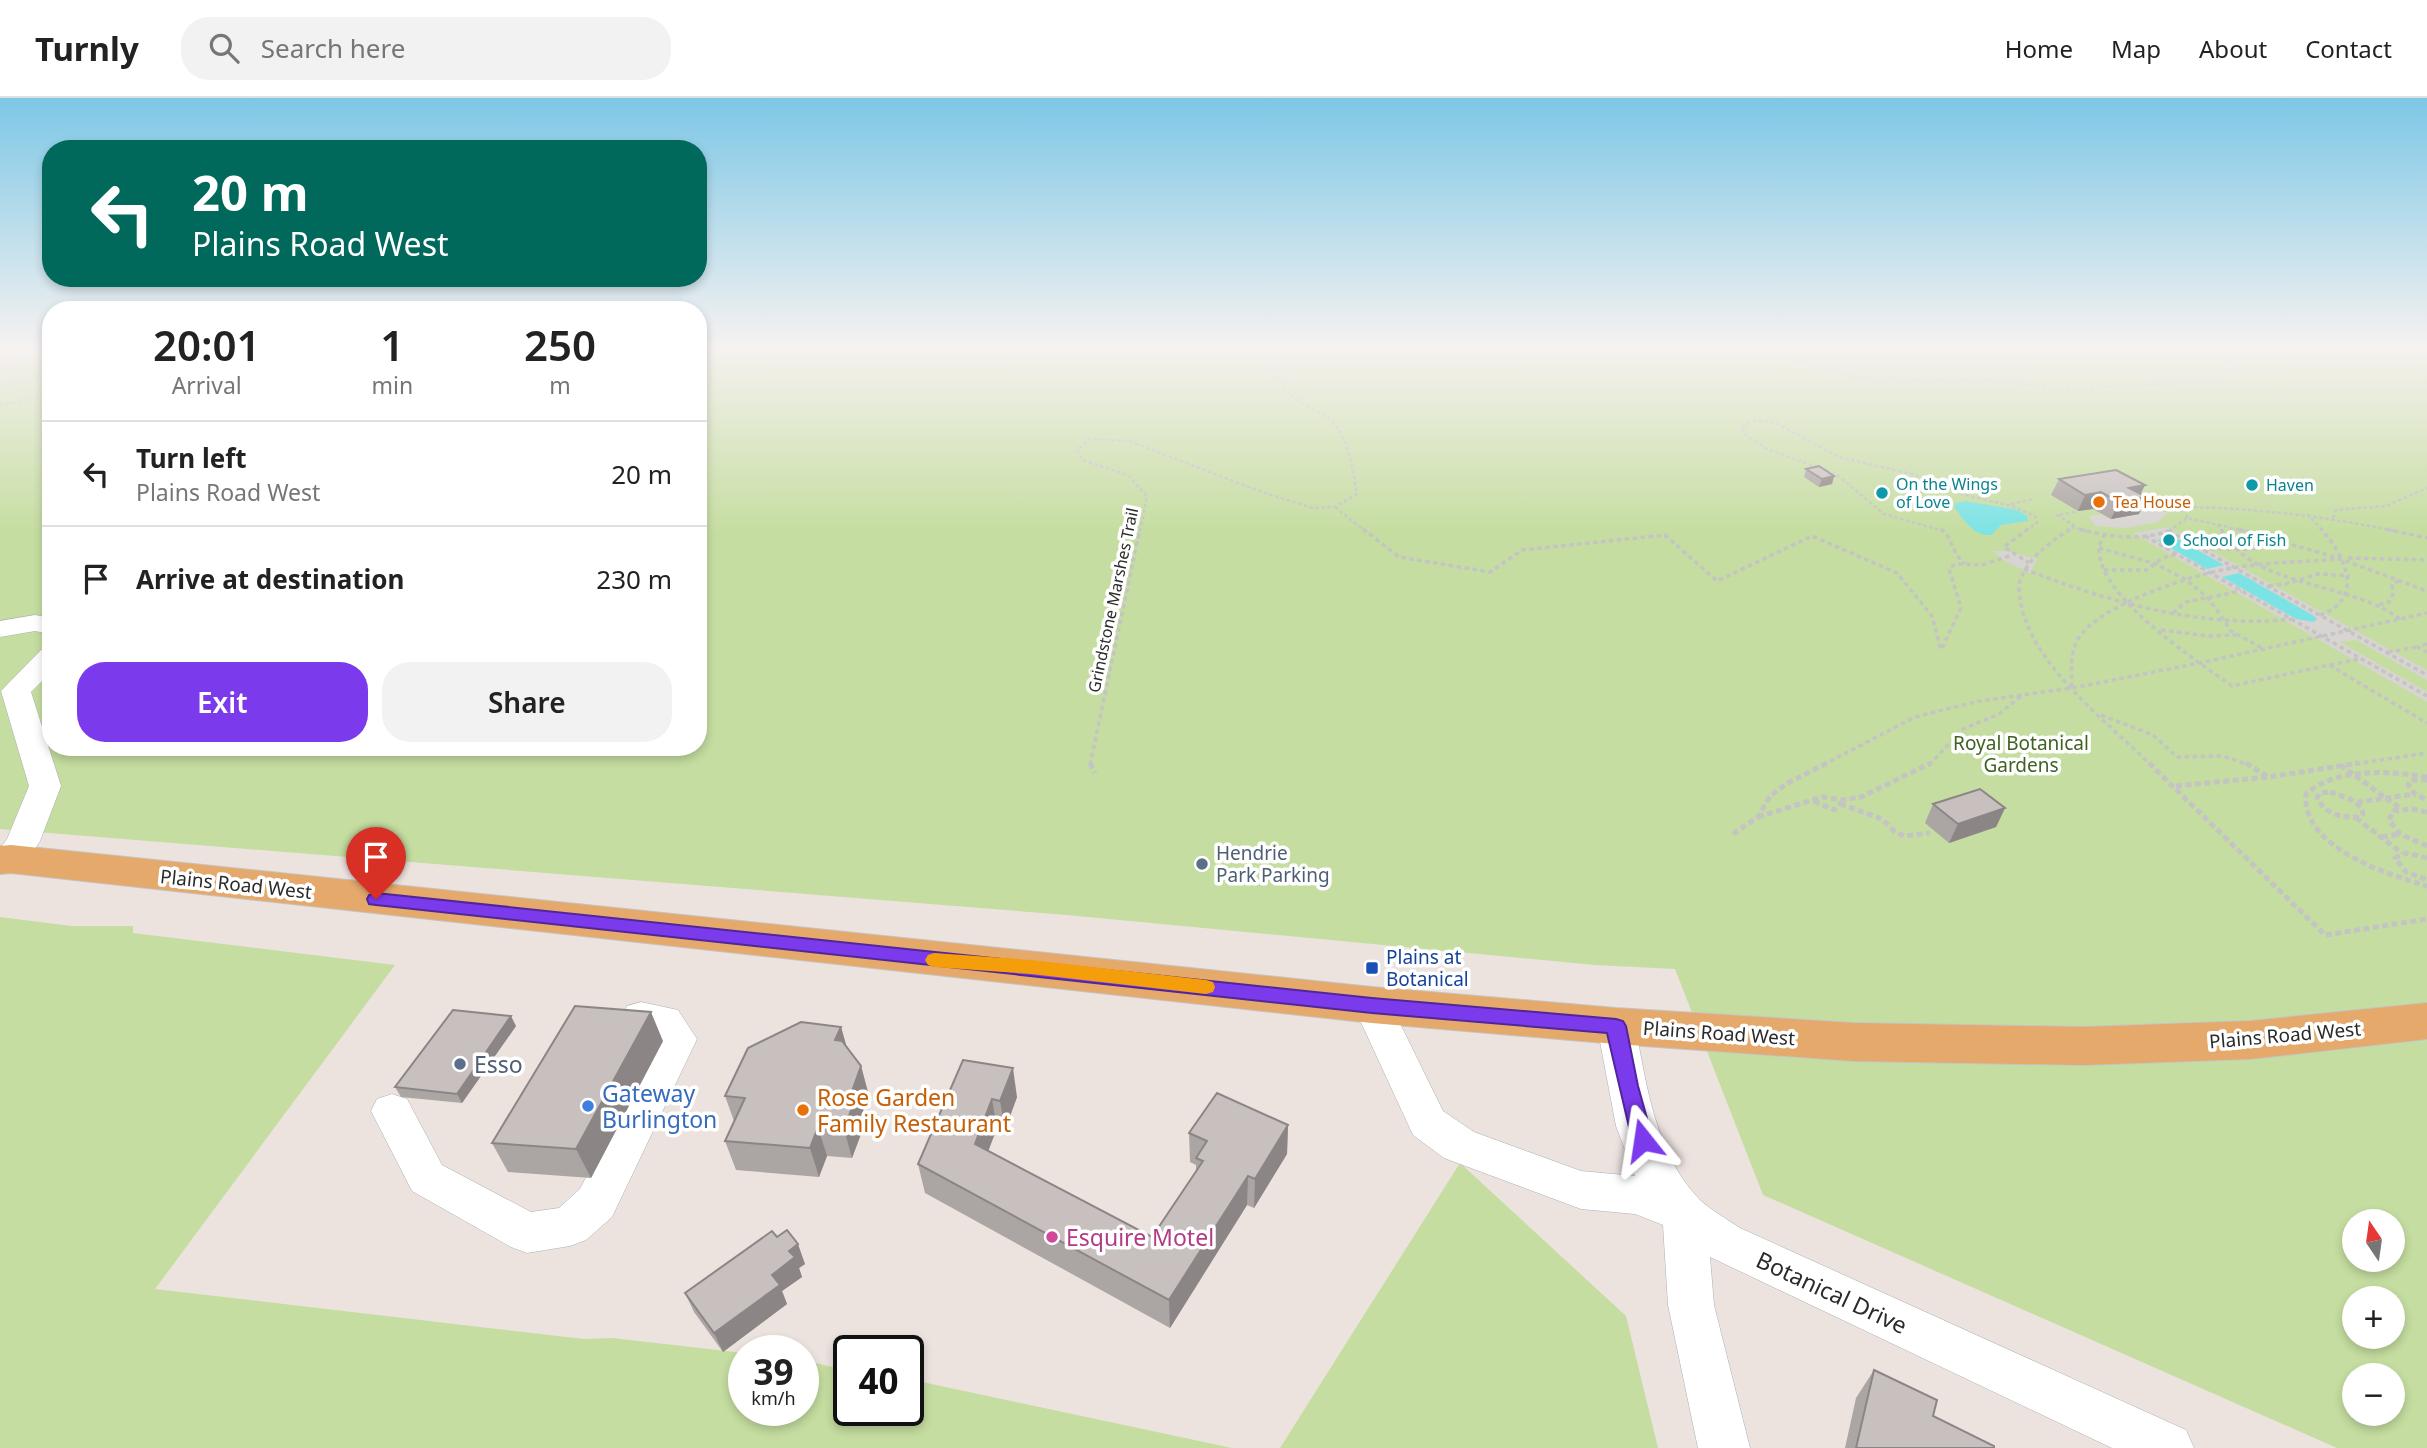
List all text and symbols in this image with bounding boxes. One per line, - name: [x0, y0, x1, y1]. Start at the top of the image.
- search box: [181, 17, 671, 80]
- text: Turnly: [35, 26, 139, 71]
- icon: search: [205, 29, 243, 67]
- text: Search here: [261, 30, 405, 66]
- text: Home: [2005, 32, 2073, 65]
- text: Map: [2111, 32, 2161, 65]
- text: About: [2199, 32, 2267, 65]
- text: Contact: [2305, 32, 2392, 65]
- text: 20 m: [192, 159, 309, 225]
- icon: left: [77, 168, 168, 259]
- text: Plains Road West: [192, 222, 449, 265]
- text: 20:01: [153, 316, 261, 373]
- text: 1: [380, 316, 404, 373]
- text: 250: [524, 316, 596, 373]
- text: Arrival: [172, 369, 242, 401]
- text: min: [371, 369, 413, 401]
- text: m: [549, 369, 571, 401]
- text: Turn left: [136, 440, 247, 476]
- icon: left: [77, 455, 115, 493]
- text: 20 m: [611, 456, 672, 492]
- place label: On the Wings of Love: [1896, 473, 1998, 513]
- place label: Haven: [2266, 474, 2314, 496]
- text: Plains Road West: [136, 476, 320, 508]
- marker: Haven: [2244, 477, 2260, 493]
- marker: On the Wings of Love: [1874, 485, 1890, 501]
- place label: Tea House: [2113, 491, 2191, 513]
- marker: Tea House: [2091, 494, 2107, 510]
- street label: Grindstone Marshes Trail: [1083, 506, 1143, 694]
- place label: School of Fish: [2183, 529, 2286, 551]
- marker: School of Fish: [2161, 532, 2177, 548]
- icon: arrive: [77, 560, 115, 598]
- text: Arrive at destination: [136, 561, 405, 597]
- text: 230 m: [596, 561, 672, 597]
- button: Exit: [77, 662, 368, 742]
- button: Share: [382, 662, 672, 742]
- park label: Royal Botanical Gardens: [1953, 730, 2089, 778]
- pin: [346, 827, 406, 899]
- icon: arrive: [357, 838, 395, 876]
- place label: Hendrie Park Parking: [1216, 840, 1330, 888]
- marker: Hendrie Park Parking: [1194, 856, 1210, 872]
- street label: Plains Road West: [159, 863, 313, 905]
- place label: Plains at Botanical: [1386, 944, 1469, 992]
- marker: Plains at Botanical: [1364, 960, 1380, 976]
- street label: Plains Road West: [1642, 1015, 1796, 1051]
- street label: Plains Road West: [2208, 1015, 2362, 1055]
- place label: Esso: [474, 1048, 523, 1080]
- marker: Esso: [452, 1056, 468, 1072]
- place label: Gateway Burlington: [602, 1077, 717, 1135]
- place label: Rose Garden Family Restaurant: [817, 1081, 1011, 1139]
- marker: Gateway Burlington: [580, 1098, 596, 1114]
- marker: Rose Garden Family Restaurant: [795, 1102, 811, 1118]
- position arrow: [1606, 1103, 1680, 1177]
- north arrow: [2342, 1209, 2404, 1272]
- map controls: [2342, 1209, 2405, 1426]
- place label: Esquire Motel: [1066, 1221, 1214, 1253]
- marker: Esquire Motel: [1044, 1229, 1060, 1245]
- street label: Botanical Drive: [1751, 1243, 1913, 1341]
- button: +: [2342, 1286, 2405, 1349]
- speed limit sign: 40: [833, 1335, 924, 1426]
- text: 39: [753, 1348, 794, 1395]
- button: −: [2342, 1363, 2405, 1426]
- text: km/h: [751, 1386, 796, 1410]

